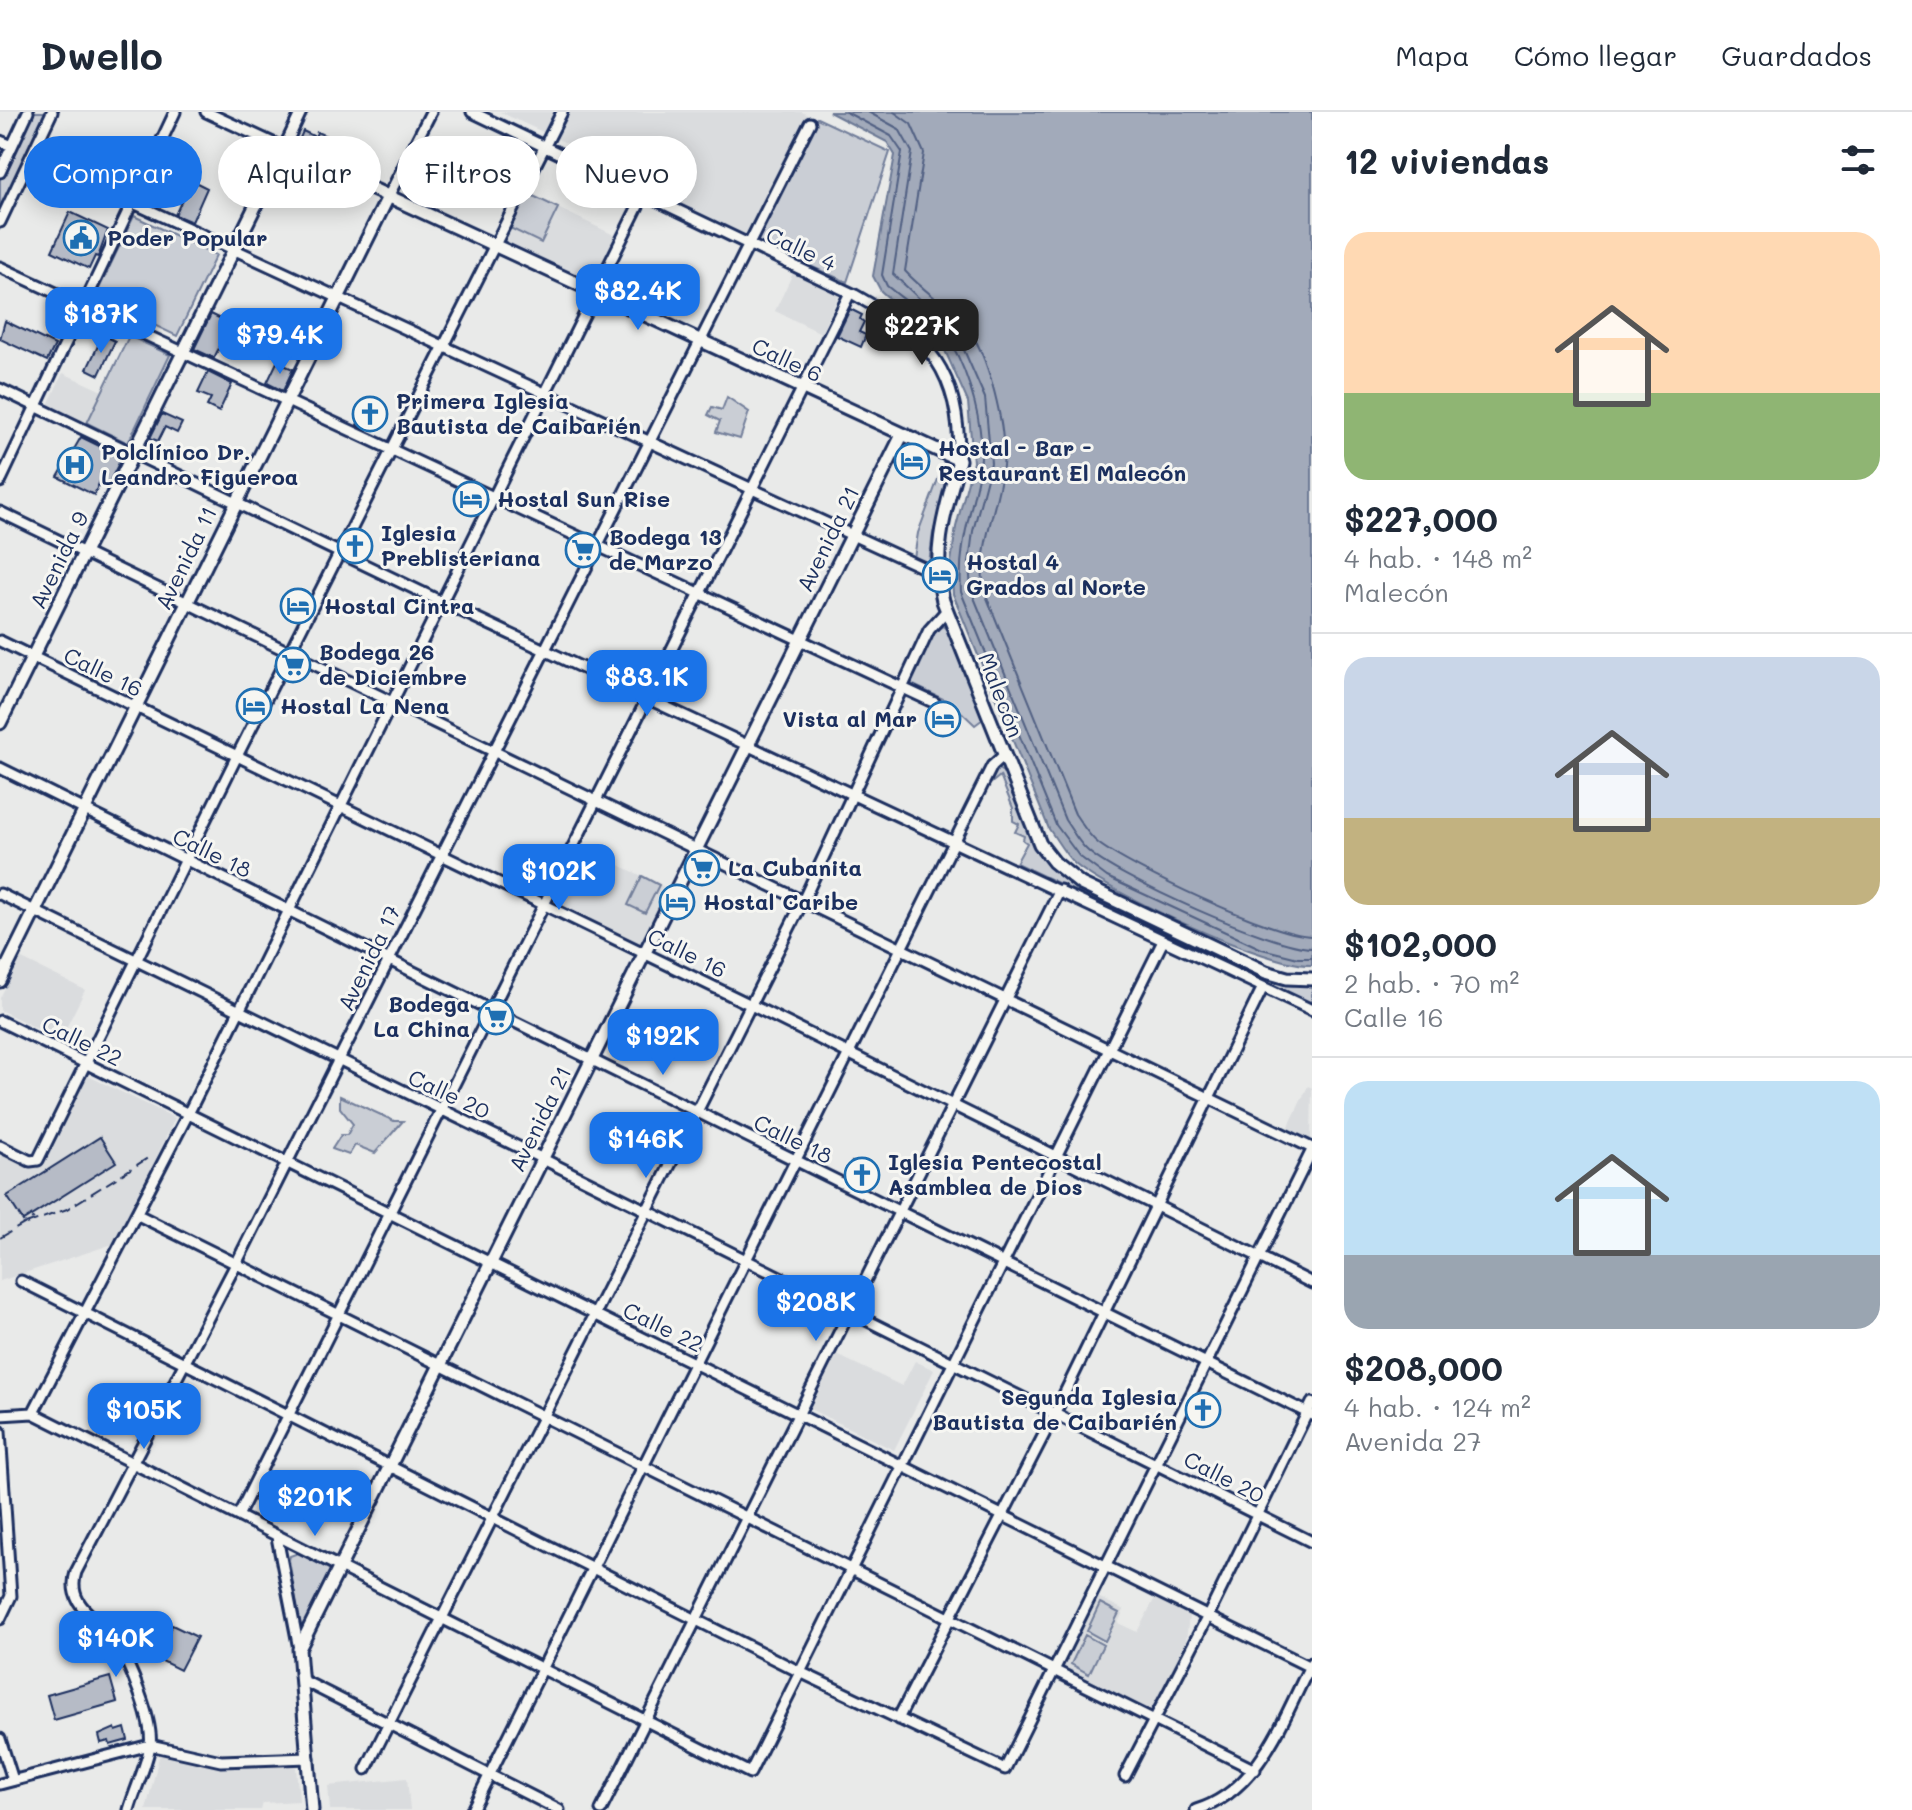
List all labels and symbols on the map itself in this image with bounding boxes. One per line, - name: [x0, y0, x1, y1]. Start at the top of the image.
- public building icon: Poder Popular: [62, 219, 100, 257]
- street label: Calle 4: [762, 220, 841, 277]
- place label: Poder Popular: [107, 223, 268, 252]
- pin: $82.4K: [573, 264, 703, 332]
- pin: $187K: [45, 287, 157, 355]
- pin: $227K: [866, 299, 978, 367]
- pin: $79.4K: [215, 308, 345, 376]
- street label: Calle 6: [747, 331, 827, 388]
- place label: Primera Iglesia Bautista de Caibarién: [396, 386, 641, 440]
- church icon: Primera Iglesia Bautista de Caibarién: [351, 395, 389, 433]
- place label: Hostal - Bar - Restaurant El Malecón: [938, 433, 1186, 487]
- place label: Polclínico Dr. Leandro Figueroa: [101, 437, 298, 491]
- hotel icon: Hostal - Bar - Restaurant El Malecón: [893, 442, 931, 480]
- hospital icon: Polclínico Dr. Leandro Figueroa: [56, 446, 94, 484]
- hotel icon: Hostal Sun Rise: [452, 480, 490, 518]
- street label: Avenida 21: [790, 481, 866, 596]
- place label: Hostal Sun Rise: [497, 484, 670, 513]
- street label: Avenida 11: [148, 501, 223, 614]
- street label: Avenida 9: [23, 506, 95, 613]
- place label: Iglesia Preblisteriana: [381, 518, 540, 572]
- place label: Bodega 13 de Marzo: [609, 522, 722, 576]
- church icon: Iglesia Preblisteriana: [336, 527, 374, 565]
- supermarket icon: Bodega 13 de Marzo: [564, 531, 602, 569]
- place label: Hostal 4 Grados al Norte: [966, 547, 1146, 601]
- hotel icon: Hostal 4 Grados al Norte: [921, 556, 959, 594]
- hotel icon: Hostal Cintra: [279, 587, 317, 625]
- place label: Hostal Cintra: [324, 591, 474, 620]
- place label: Bodega 26 de Diciembre: [319, 637, 467, 691]
- street label: Calle 16: [59, 640, 147, 703]
- supermarket icon: Bodega 26 de Diciembre: [274, 646, 312, 684]
- street label: Malecón: [972, 648, 1031, 741]
- pin: $83.1K: [582, 650, 712, 718]
- hotel icon: Hostal La Nena: [235, 687, 273, 725]
- place label: Hostal La Nena: [280, 691, 449, 720]
- hotel icon: Vista al Mar: [924, 700, 962, 738]
- place label: Vista al Mar: [783, 704, 917, 733]
- street label: Calle 18: [168, 821, 256, 884]
- pin: $102K: [503, 844, 615, 912]
- supermarket icon: La Cubanita: [683, 849, 721, 887]
- place label: La Cubanita: [728, 853, 862, 882]
- hotel icon: Hostal Caribe: [658, 883, 696, 921]
- place label: Hostal Caribe: [703, 887, 858, 916]
- street label: Avenida 17: [331, 900, 407, 1015]
- street label: Calle 16: [643, 921, 731, 984]
- place label: Bodega La China: [373, 989, 470, 1043]
- supermarket icon: Bodega La China: [477, 998, 515, 1036]
- street label: Calle 22: [37, 1009, 127, 1072]
- pin: $192K: [607, 1009, 719, 1077]
- street label: Avenida 21: [502, 1061, 578, 1176]
- street label: Calle 20: [404, 1062, 495, 1125]
- street label: Calle 18: [749, 1107, 837, 1170]
- pin: $146K: [590, 1112, 702, 1180]
- place label: Iglesia Pentecostal Asamblea de Dios: [888, 1147, 1102, 1201]
- church icon: Iglesia Pentecostal Asamblea de Dios: [843, 1156, 881, 1194]
- pin: $208K: [760, 1275, 872, 1343]
- street label: Calle 22: [618, 1295, 708, 1358]
- place label: Segunda Iglesia Bautista de Caibarién: [932, 1382, 1177, 1436]
- pin: $105K: [88, 1383, 200, 1451]
- church icon: Segunda Iglesia Bautista de Caibarién: [1184, 1391, 1222, 1429]
- street label: Calle 20: [1179, 1444, 1270, 1509]
- pin: $201K: [259, 1470, 371, 1538]
- pin: $140K: [60, 1611, 172, 1679]

